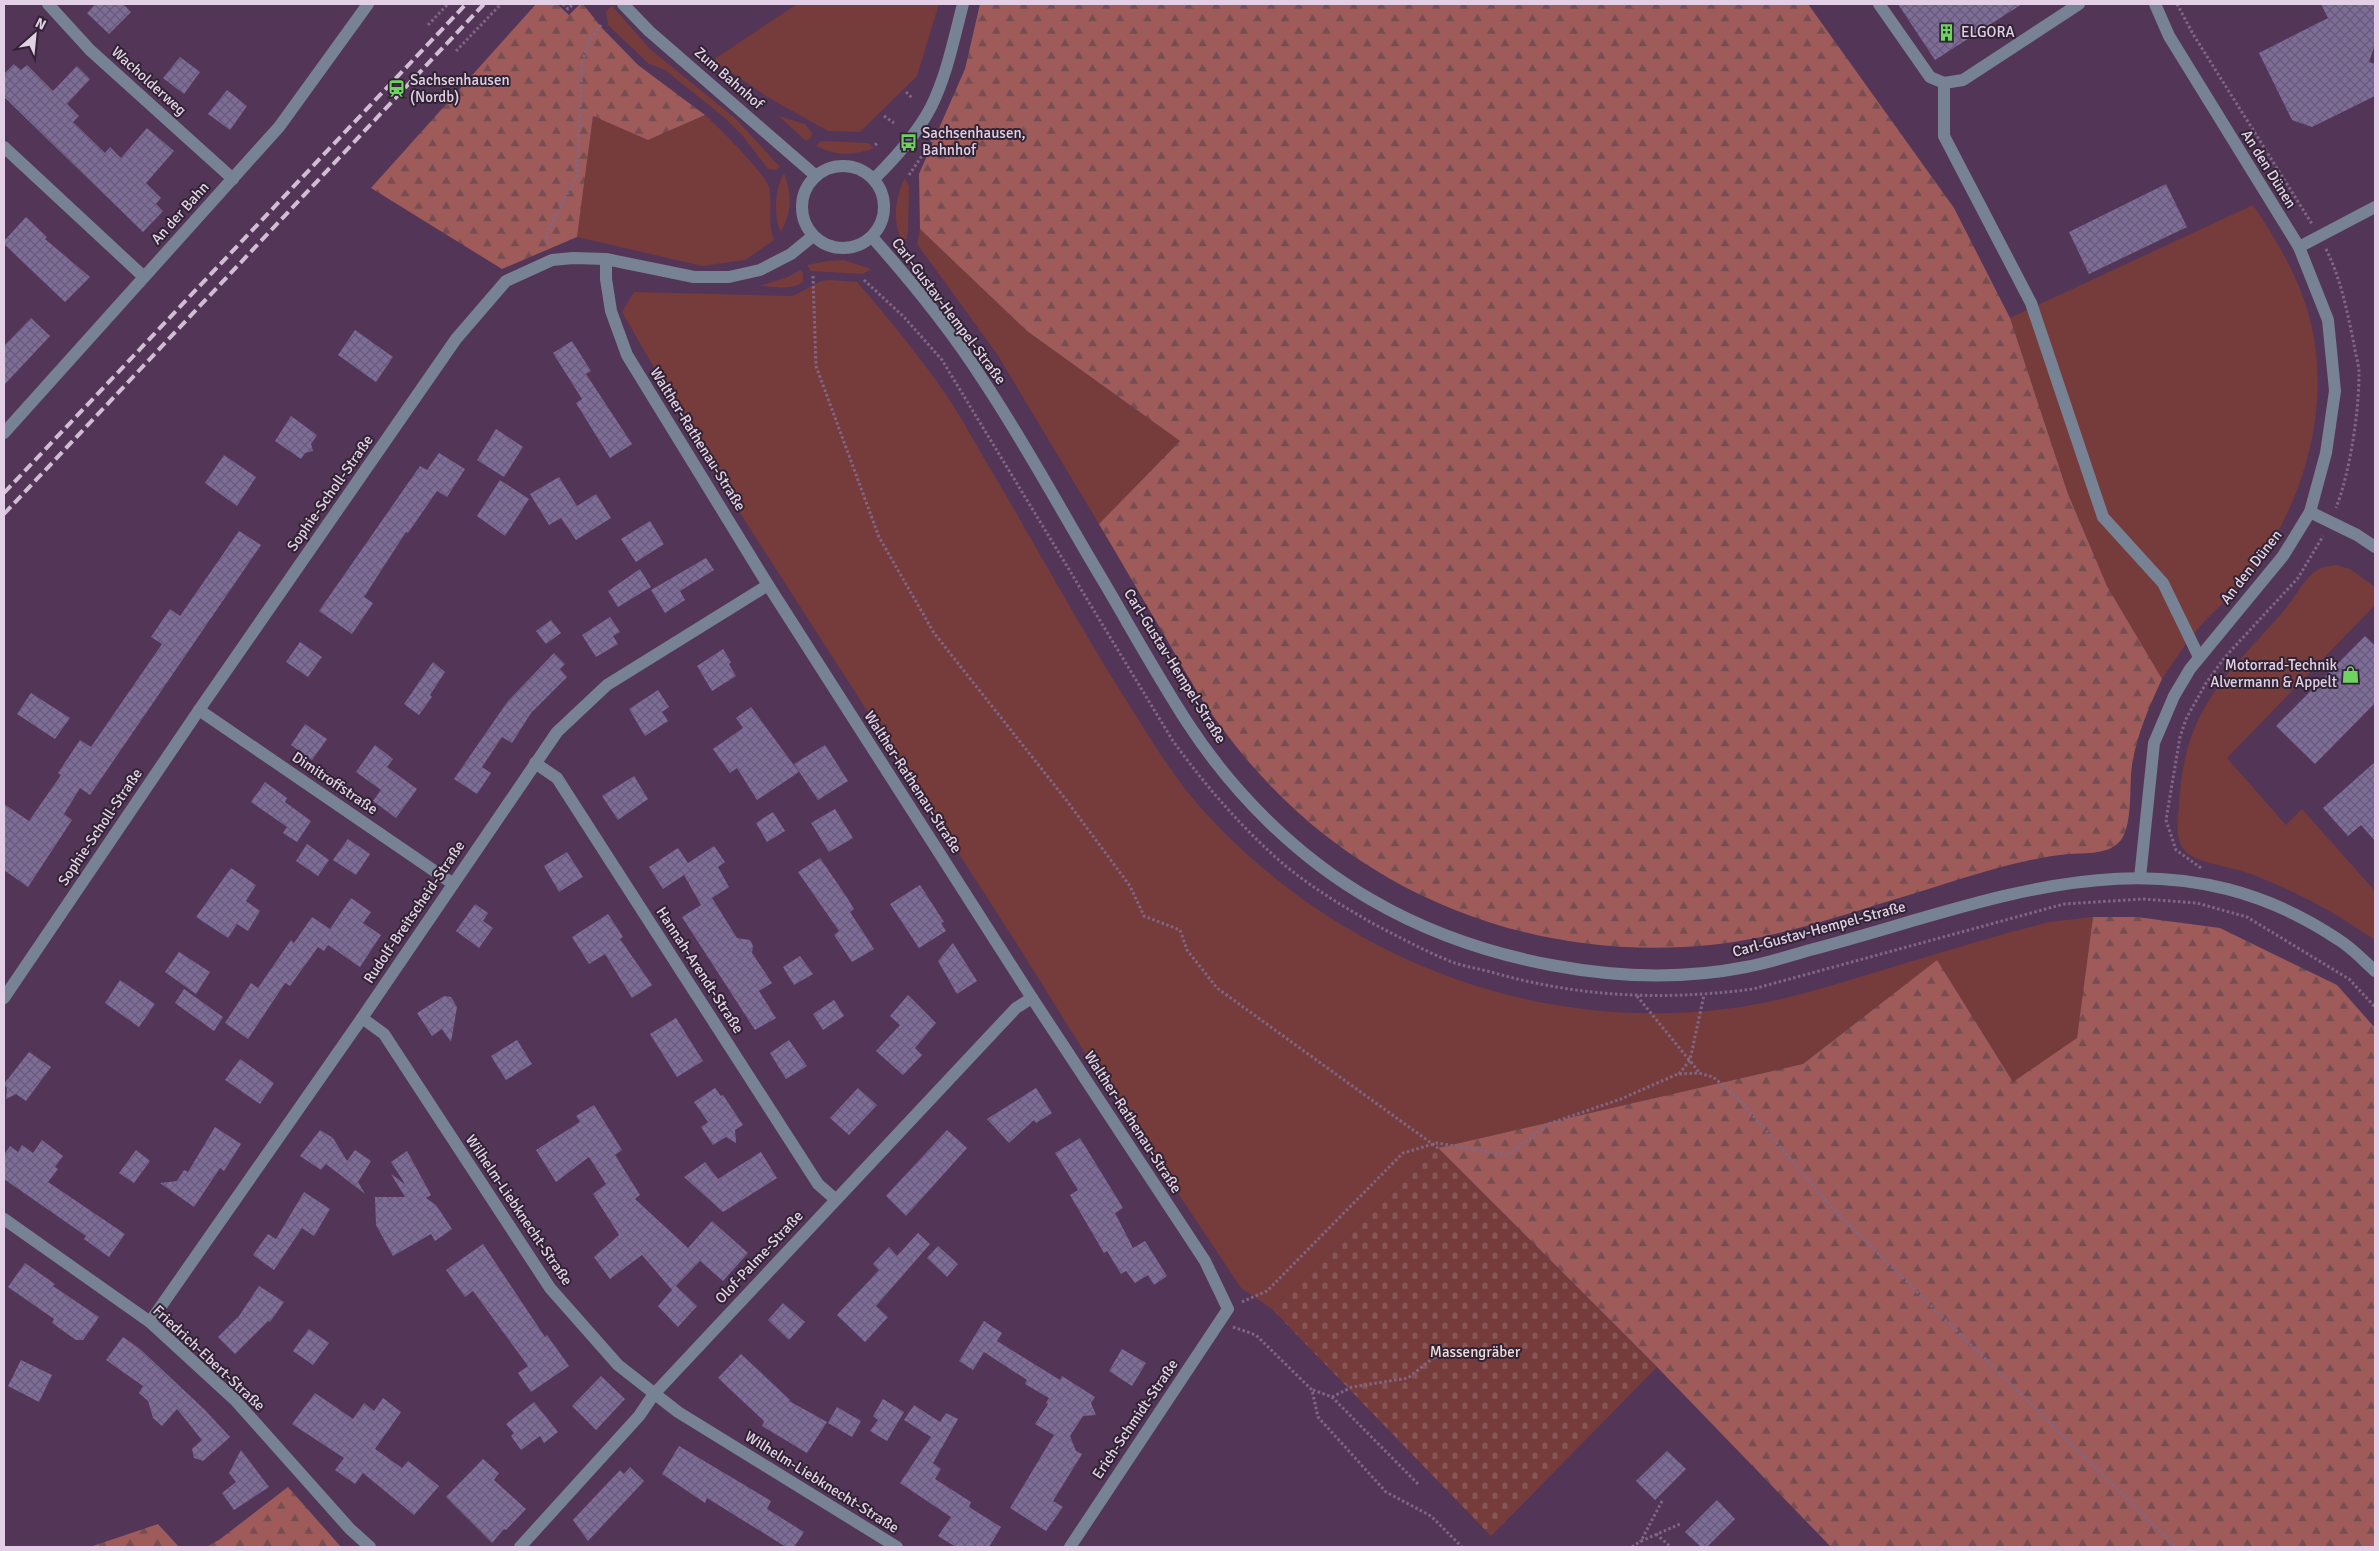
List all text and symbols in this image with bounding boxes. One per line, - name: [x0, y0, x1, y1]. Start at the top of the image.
- north arrow: [10, 10, 60, 60]
- text: N: [32, 14, 49, 34]
- building icon: ELGORA: [1937, 22, 1957, 42]
- place label: ELGORA: [1961, 23, 2015, 41]
- street label: Wacholderweg: [108, 43, 190, 119]
- street label: Zum Bahnhof: [691, 43, 768, 113]
- place label: Sachsenhausen (Nordb): [410, 71, 510, 106]
- station icon: Sachsenhausen (Nordb): [386, 79, 406, 99]
- place label: Sachsenhausen, Bahnhof: [922, 124, 1026, 159]
- street label: An den Dünen: [2238, 126, 2300, 212]
- bus stop icon: Sachsenhausen, Bahnhof: [898, 132, 918, 152]
- street label: An der Bahn: [147, 178, 213, 248]
- street label: Carl-Gustav-Hempel-Straße: [888, 234, 1010, 388]
- street label: Walther-Rathenau-Straße: [646, 364, 750, 514]
- street label: Sophie-Scholl-Straße: [283, 431, 377, 555]
- street label: An den Dünen: [2216, 526, 2286, 608]
- street label: Carl-Gustav-Hempel-Straße: [1120, 585, 1230, 747]
- place label: Motorrad-Technik Alvermann & Appelt: [2210, 656, 2337, 691]
- shop icon: Motorrad-Technik Alvermann & Appelt: [2341, 664, 2361, 684]
- street label: Walther-Rathenau-Straße: [860, 708, 966, 856]
- street label: Dimitroffstraße: [289, 748, 381, 818]
- street label: Sophie-Scholl-Straße: [54, 765, 146, 889]
- street label: Rudolf-Breitscheid-Straße: [360, 837, 468, 987]
- street label: Carl-Gustav-Hempel-Straße: [1730, 897, 1908, 961]
- street label: Hannah-Arendt-Straße: [652, 903, 748, 1037]
- street label: Walther-Rathenau-Straße: [1080, 1048, 1186, 1196]
- street label: Wilhelm-Liebknecht-Straße: [462, 1131, 576, 1289]
- street label: Olof-Palme-Straße: [711, 1207, 807, 1307]
- street label: Friedrich-Ebert-Straße: [149, 1301, 269, 1415]
- park label: Massengräber: [1430, 1343, 1521, 1361]
- street label: Erich-Schmidt-Straße: [1088, 1356, 1182, 1482]
- street label: Wilhelm-Liebknecht-Straße: [742, 1427, 902, 1537]

